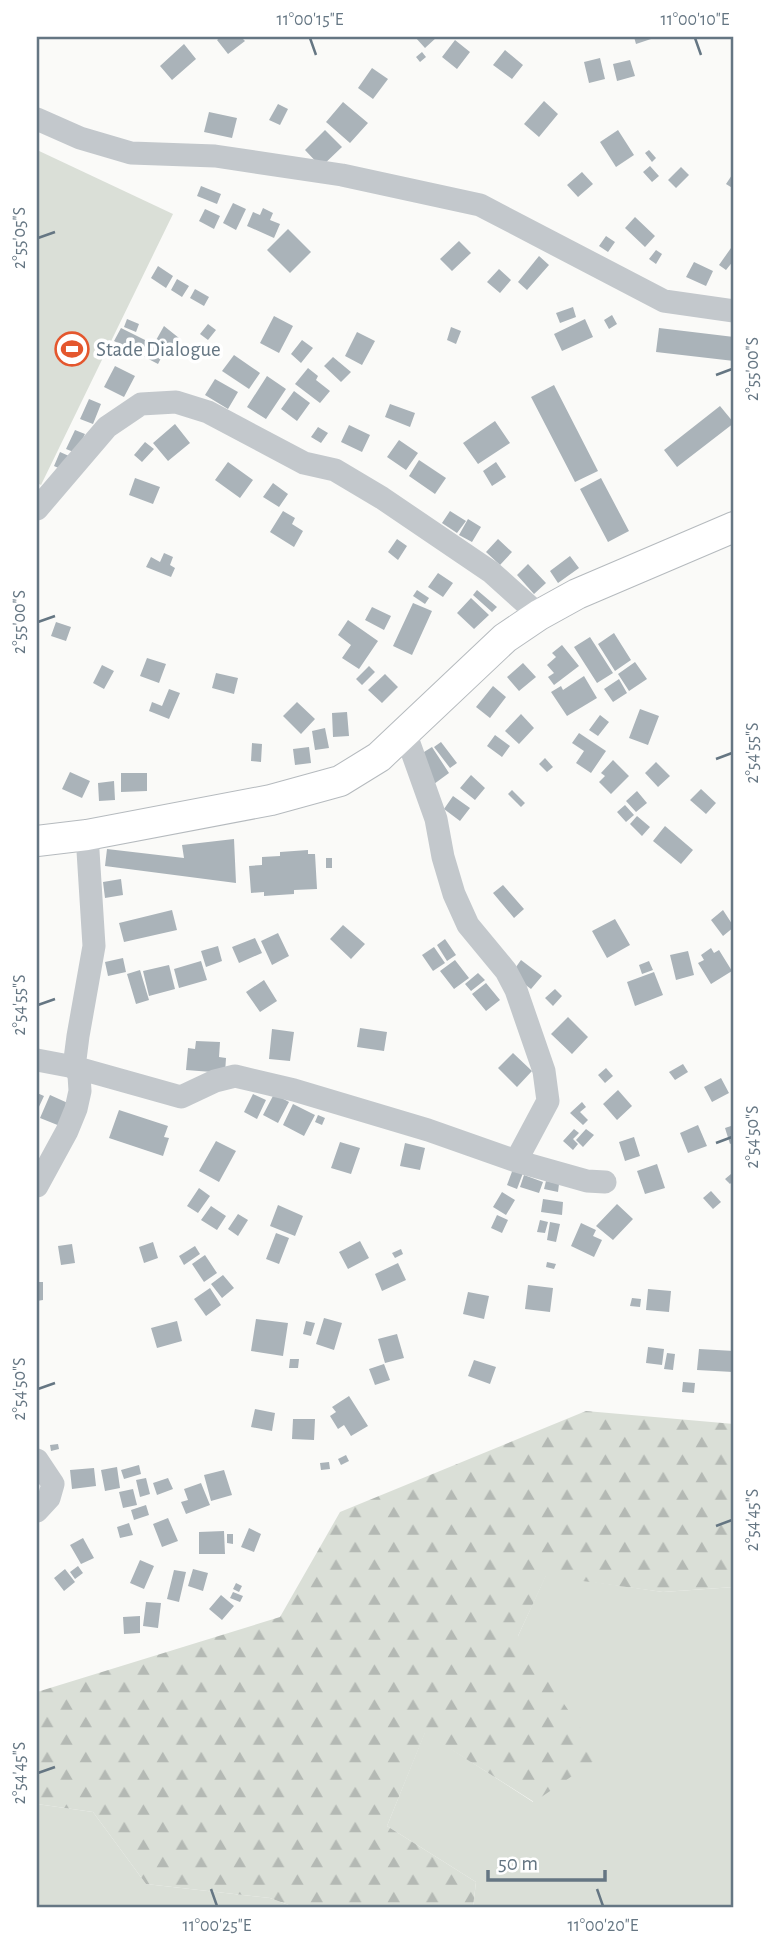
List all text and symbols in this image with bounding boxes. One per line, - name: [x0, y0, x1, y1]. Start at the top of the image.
- text: 11°00'15"E: [276, 11, 344, 29]
- text: 11°00'10"E: [660, 11, 730, 29]
- text: 2°55'05"S: [11, 207, 29, 269]
- sports icon: Stade Dialogue: [53, 330, 91, 368]
- text: 2°55'00"S: [744, 337, 762, 401]
- place label: Stade Dialogue: [96, 339, 221, 360]
- text: 2°55'00"S: [11, 590, 29, 654]
- text: 2°54'55"S: [744, 722, 762, 784]
- text: 2°54'55"S: [11, 974, 29, 1036]
- text: 2°54'50"S: [744, 1105, 762, 1169]
- text: 2°54'50"S: [11, 1357, 29, 1421]
- text: 2°54'45"S: [744, 1489, 762, 1551]
- text: 2°54'45"S: [11, 1742, 29, 1804]
- scale bar: [488, 1839, 605, 1883]
- text: 50 m: [498, 1853, 538, 1874]
- text: 11°00'25"E: [182, 1917, 252, 1935]
- text: 11°00'20"E: [567, 1917, 639, 1935]

